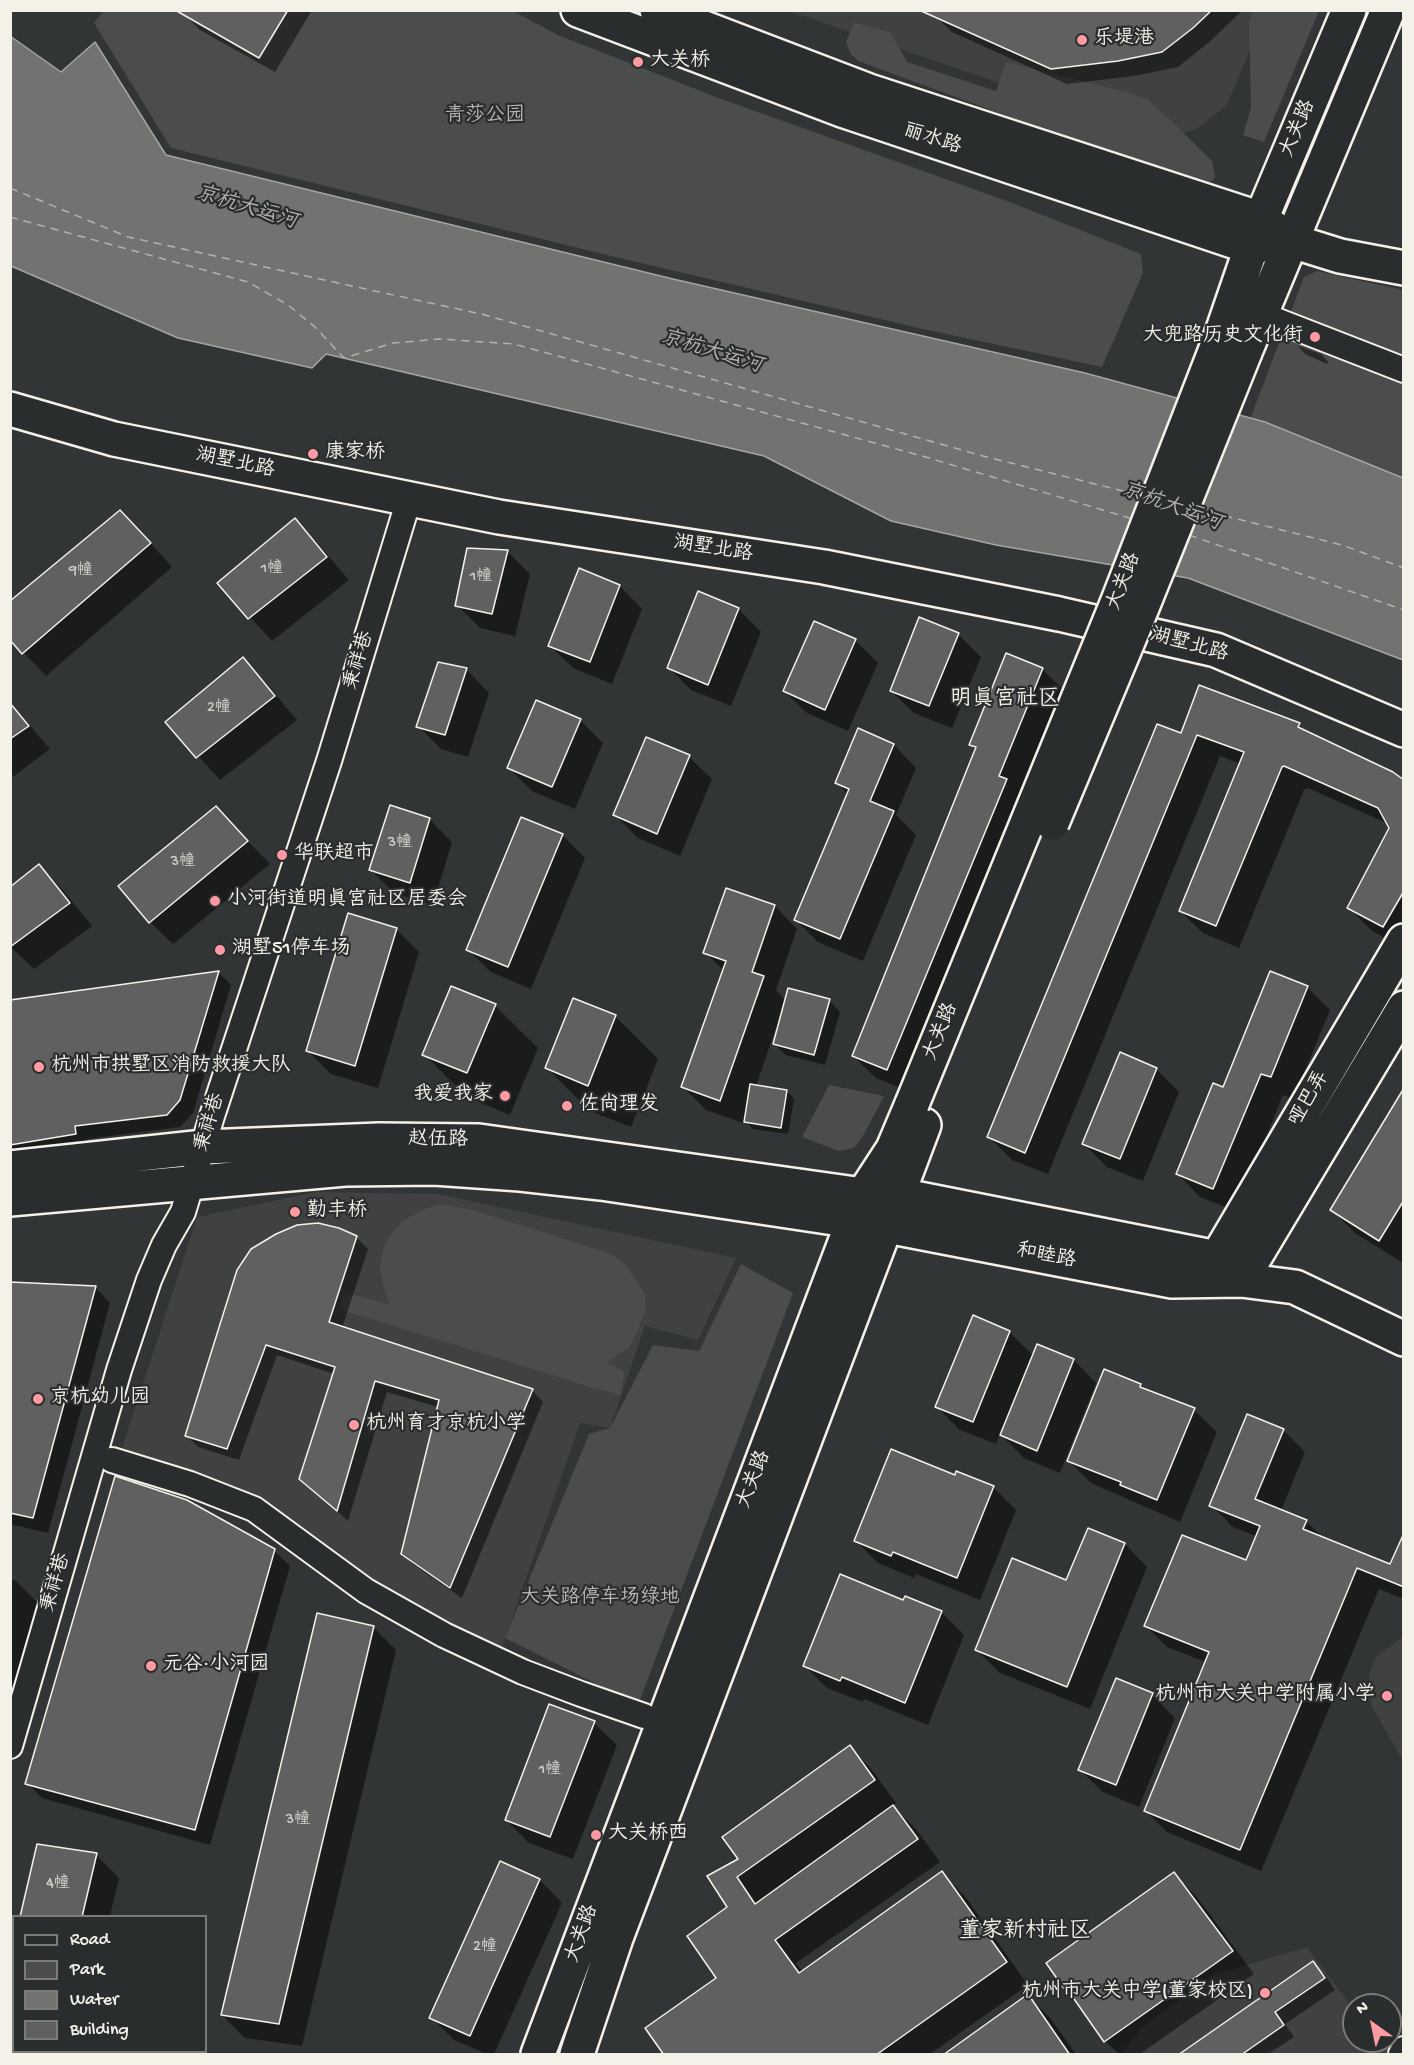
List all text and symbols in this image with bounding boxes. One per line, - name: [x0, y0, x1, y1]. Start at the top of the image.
- place label: 乐堤港: [1094, 28, 1154, 52]
- marker: 乐堤港: [1075, 33, 1089, 47]
- place label: 大关桥: [650, 50, 710, 74]
- marker: 大关桥: [631, 55, 645, 69]
- street label: 大关路: [1276, 97, 1322, 161]
- park label: 青莎公园: [445, 105, 525, 129]
- street label: 丽水路: [900, 119, 964, 161]
- water label: 京杭大运河: [192, 182, 300, 236]
- place label: 大兜路历史文化街: [1143, 325, 1303, 349]
- water label: 京杭大运河: [657, 326, 765, 380]
- marker: 大兜路历史文化街: [1308, 330, 1322, 344]
- place label: 康家桥: [325, 442, 385, 466]
- street label: 湖墅北路: [193, 444, 277, 484]
- marker: 康家桥: [306, 447, 320, 461]
- water label: 京杭大运河: [1117, 478, 1225, 538]
- street label: 湖墅北路: [672, 532, 754, 568]
- street label: 大关路: [1103, 550, 1147, 614]
- house number: 1幢: [261, 560, 283, 580]
- house number: 9幢: [69, 562, 93, 582]
- house number: 1幢: [470, 568, 492, 588]
- street label: 湖墅北路: [1147, 624, 1231, 668]
- street label: 秉祥巷: [340, 629, 380, 693]
- district label: 明真宫社区: [950, 688, 1060, 714]
- house number: 2幢: [207, 699, 231, 719]
- house number: 3幢: [388, 834, 412, 854]
- place label: 华联超市: [294, 843, 374, 867]
- marker: 华联超市: [275, 848, 289, 862]
- house number: 3幢: [171, 853, 195, 873]
- place label: 小河街道明真宫社区居委会: [227, 889, 467, 913]
- marker: 小河街道明真宫社区居委会: [208, 894, 222, 908]
- place label: 湖墅51停车场: [232, 938, 351, 962]
- marker: 湖墅51停车场: [213, 943, 227, 957]
- street label: 大关路: [920, 1000, 964, 1064]
- place label: 杭州市拱墅区消防救援大队: [51, 1055, 291, 1079]
- marker: 杭州市拱墅区消防救援大队: [32, 1060, 46, 1074]
- street label: 哑巴弄: [1285, 1067, 1335, 1131]
- place label: 我爱我家: [413, 1084, 493, 1108]
- marker: 我爱我家: [498, 1089, 512, 1103]
- street label: 秉祥巷: [191, 1091, 231, 1155]
- place label: 佐尚理发: [579, 1094, 659, 1118]
- marker: 佐尚理发: [560, 1099, 574, 1113]
- street label: 赵伍路: [408, 1128, 468, 1154]
- place label: 勤丰桥: [307, 1200, 367, 1224]
- marker: 勤丰桥: [288, 1205, 302, 1219]
- street label: 和睦路: [1014, 1239, 1078, 1275]
- place label: 京杭幼儿园: [50, 1387, 150, 1411]
- marker: 京杭幼儿园: [31, 1392, 45, 1406]
- place label: 杭州育才京杭小学: [366, 1413, 526, 1437]
- marker: 杭州育才京杭小学: [347, 1418, 361, 1432]
- street label: 大关路: [733, 1448, 777, 1512]
- street label: 秉祥巷: [37, 1551, 77, 1615]
- park label: 大关路停车场绿地: [520, 1587, 680, 1611]
- place label: 元谷·小河园: [163, 1654, 269, 1678]
- marker: 元谷·小河园: [144, 1659, 158, 1673]
- place label: 杭州市大关中学附属小学: [1155, 1684, 1375, 1708]
- marker: 杭州市大关中学附属小学: [1380, 1689, 1394, 1703]
- house number: 1幢: [539, 1761, 561, 1781]
- house number: 3幢: [286, 1811, 310, 1831]
- place label: 大关桥西: [608, 1823, 688, 1847]
- marker: 大关桥西: [589, 1828, 603, 1842]
- house number: 4幢: [46, 1875, 70, 1895]
- street label: 大关路: [561, 1902, 605, 1966]
- legend: [12, 1915, 207, 2053]
- district label: 董家新村社区: [959, 1920, 1091, 1946]
- text: Road: [70, 1930, 109, 1951]
- house number: 2幢: [473, 1938, 497, 1958]
- text: Park: [70, 1960, 104, 1981]
- place label: 杭州市大关中学(董家校区): [1022, 1981, 1253, 2005]
- marker: 杭州市大关中学(董家校区): [1258, 1986, 1272, 2000]
- text: Water: [70, 1990, 118, 2011]
- north arrow: [1342, 1993, 1402, 2053]
- text: N: [1353, 1998, 1373, 2020]
- text: Building: [70, 2020, 129, 2041]

